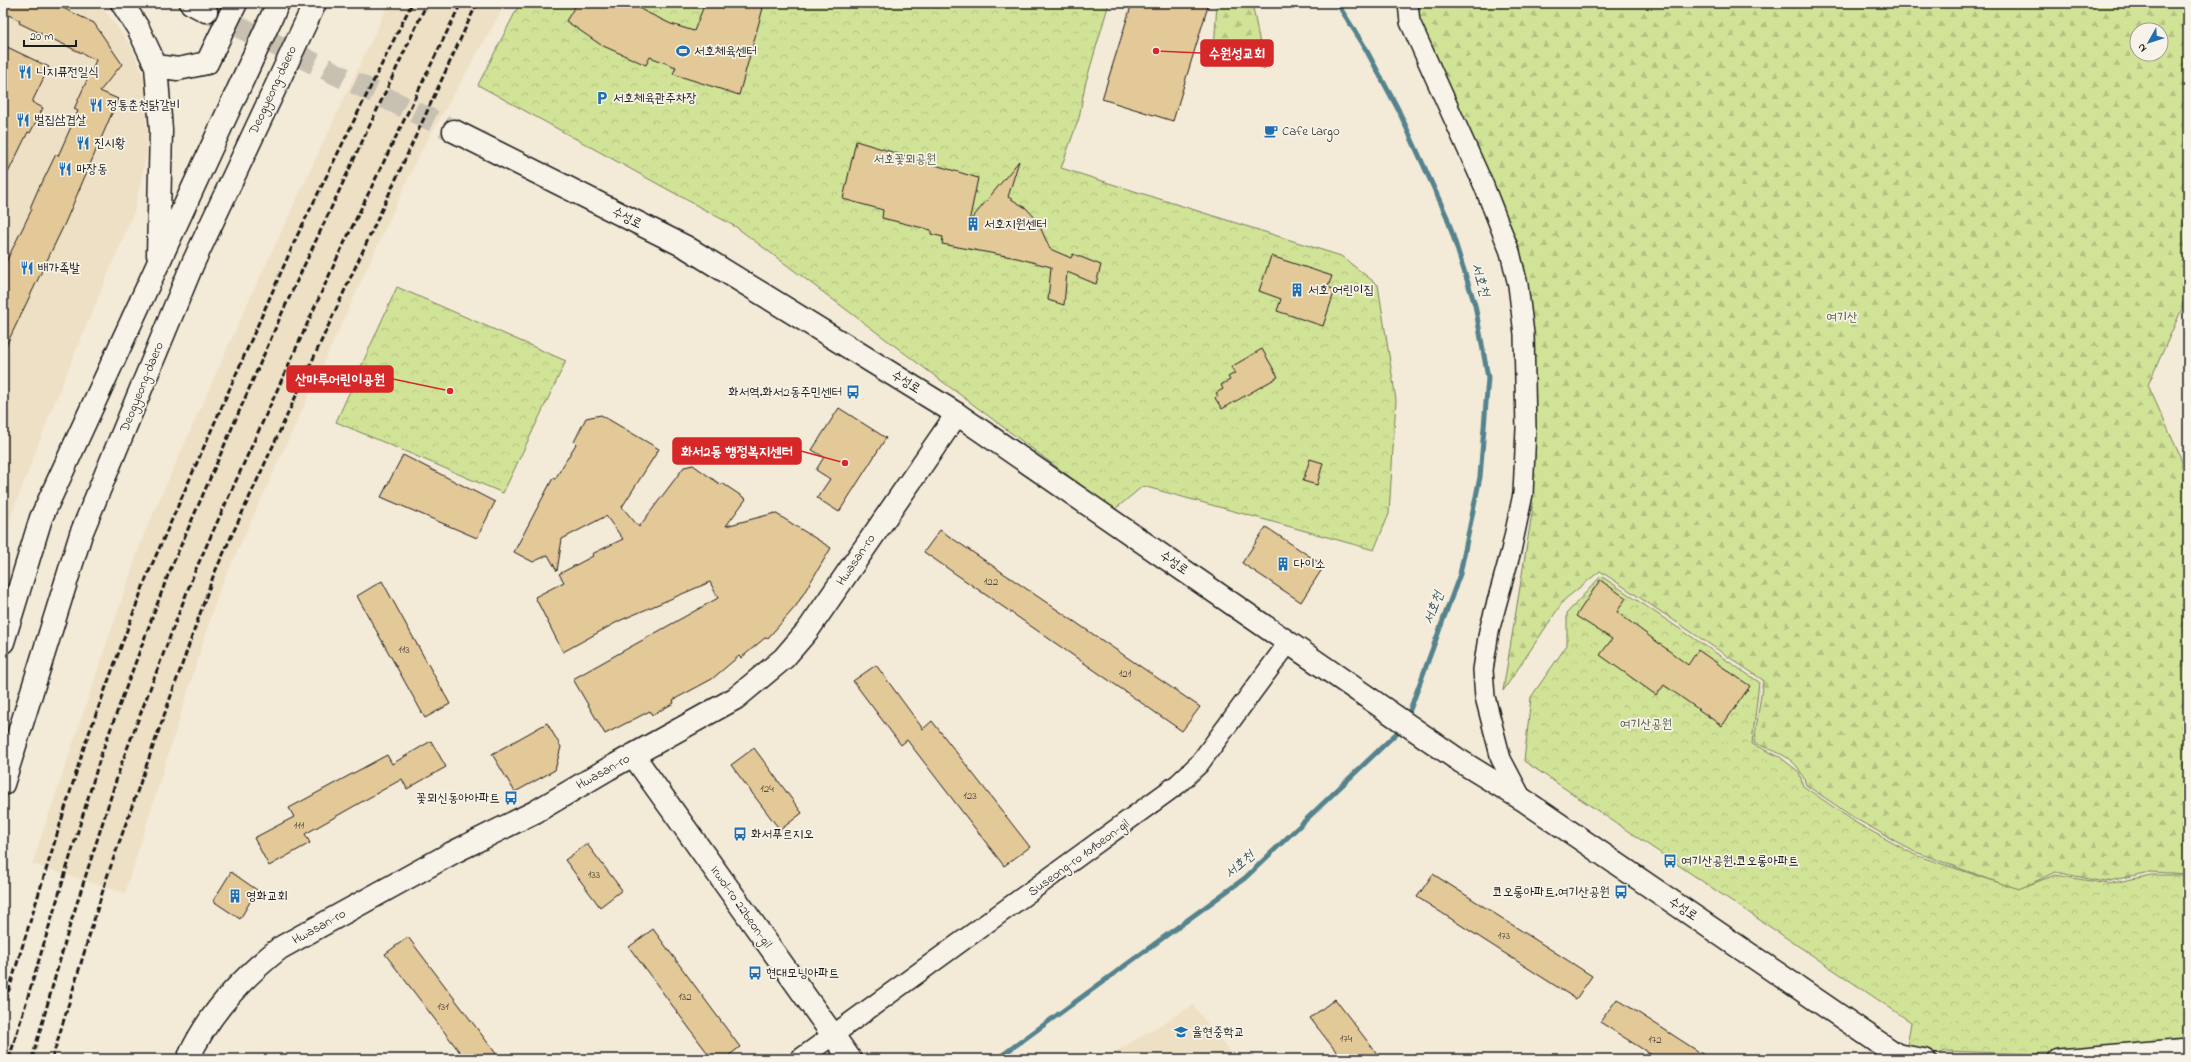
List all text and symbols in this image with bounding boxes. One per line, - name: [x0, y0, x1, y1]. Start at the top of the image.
- scale bar: [24, 22, 76, 48]
- north arrow: [2129, 22, 2169, 62]
- text: 20 m: [30, 28, 53, 46]
- callout: 수원성교회: [1201, 40, 1273, 66]
- text: N: [2133, 40, 2151, 56]
- street label: Deogyeong-daero: [244, 42, 303, 139]
- place label: 서호체육센터: [694, 42, 757, 61]
- sports icon: 서호체육센터: [675, 43, 691, 59]
- text: 수원성교회: [1209, 44, 1265, 65]
- place label: 니지퓨전일식: [36, 63, 99, 82]
- restaurant icon: 니지퓨전일식: [17, 64, 33, 80]
- place label: 서호체육관주차장: [613, 89, 697, 108]
- parking icon: 서호체육관주차장: [594, 90, 610, 106]
- place label: 정통춘천닭갈비: [107, 96, 180, 115]
- restaurant icon: 정통춘천닭갈비: [88, 97, 104, 113]
- place label: 벌집삼겹살: [34, 111, 86, 130]
- restaurant icon: 벌집삼겹살: [15, 112, 31, 128]
- place label: Cafe Largo: [1282, 122, 1340, 142]
- cafe icon: Cafe Largo: [1263, 123, 1279, 139]
- place label: 진시황: [94, 134, 126, 153]
- restaurant icon: 진시황: [75, 135, 91, 151]
- park label: 서호꽃뫼공원: [874, 150, 936, 169]
- place label: 마장동: [76, 160, 107, 179]
- restaurant icon: 마장동: [57, 161, 73, 177]
- street label: 수성로: [609, 202, 645, 234]
- place label: 서호지원센터: [984, 215, 1047, 234]
- building icon: 서호지원센터: [965, 216, 981, 232]
- place label: 배가족발: [38, 259, 80, 278]
- restaurant icon: 배가족발: [19, 260, 35, 276]
- water label: 서호천: [1465, 261, 1495, 301]
- place label: 서호 어린이집: [1308, 281, 1374, 300]
- building icon: 서호 어린이집: [1289, 282, 1305, 298]
- park label: 여기산: [1826, 308, 1858, 327]
- street label: Deogyeong-daero: [115, 339, 170, 436]
- callout: 산마루어린이공원: [287, 366, 393, 392]
- street label: 수성로: [888, 366, 924, 398]
- text: 산마루어린이공원: [295, 370, 385, 391]
- place label: 화서역.화서2동주민센터: [728, 383, 842, 402]
- bus stop icon: 화서역.화서2동주민센터: [845, 384, 861, 400]
- callout: 화서2동 행정복지센터: [673, 438, 801, 464]
- text: 화서2동 행정복지센터: [681, 442, 793, 463]
- street label: Hwasan-ro: [832, 530, 880, 590]
- street label: 수성로: [1156, 546, 1192, 580]
- place label: 다이소: [1294, 555, 1325, 574]
- building icon: 다이소: [1275, 556, 1291, 572]
- house number: 122: [984, 574, 999, 590]
- water label: 서호천: [1418, 587, 1450, 627]
- house number: 113: [398, 642, 410, 658]
- house number: 121: [1119, 666, 1132, 682]
- park label: 여기산공원: [1620, 715, 1672, 734]
- street label: Hwasan-ro: [573, 749, 634, 795]
- house number: 124: [760, 781, 774, 797]
- house number: 123: [963, 788, 977, 804]
- place label: 꽃뫼신동아아파트: [416, 789, 500, 808]
- bus stop icon: 꽃뫼신동아아파트: [503, 790, 519, 806]
- street label: Suseong-ro 101beon-gil: [1024, 815, 1134, 902]
- house number: 111: [294, 818, 305, 834]
- place label: 화서푸르지오: [751, 825, 814, 844]
- bus stop icon: 화서푸르지오: [732, 826, 748, 842]
- water label: 서호천: [1220, 845, 1261, 884]
- place label: 여기산공원.코오롱아파트: [1681, 852, 1799, 871]
- bus stop icon: 여기산공원.코오롱아파트: [1662, 853, 1678, 869]
- street label: Irwol-ro 22beon-gil: [705, 862, 777, 953]
- house number: 133: [588, 867, 601, 883]
- place label: 코오롱아파트.여기산공원: [1492, 883, 1610, 902]
- bus stop icon: 코오롱아파트.여기산공원: [1613, 884, 1629, 900]
- place label: 영화교회: [246, 887, 288, 906]
- building icon: 영화교회: [227, 888, 243, 904]
- street label: 수성로: [1665, 892, 1701, 926]
- street label: Hwasan-ro: [289, 904, 350, 950]
- house number: 173: [1498, 928, 1511, 944]
- place label: 현대모닝아파트: [766, 964, 839, 983]
- bus stop icon: 현대모닝아파트: [747, 965, 763, 981]
- house number: 132: [678, 989, 692, 1005]
- house number: 131: [437, 999, 449, 1015]
- place label: 율현중학교: [1192, 1023, 1244, 1042]
- school or university icon: 율현중학교: [1173, 1024, 1189, 1040]
- house number: 174: [1340, 1031, 1353, 1047]
- house number: 172: [1648, 1032, 1662, 1048]

